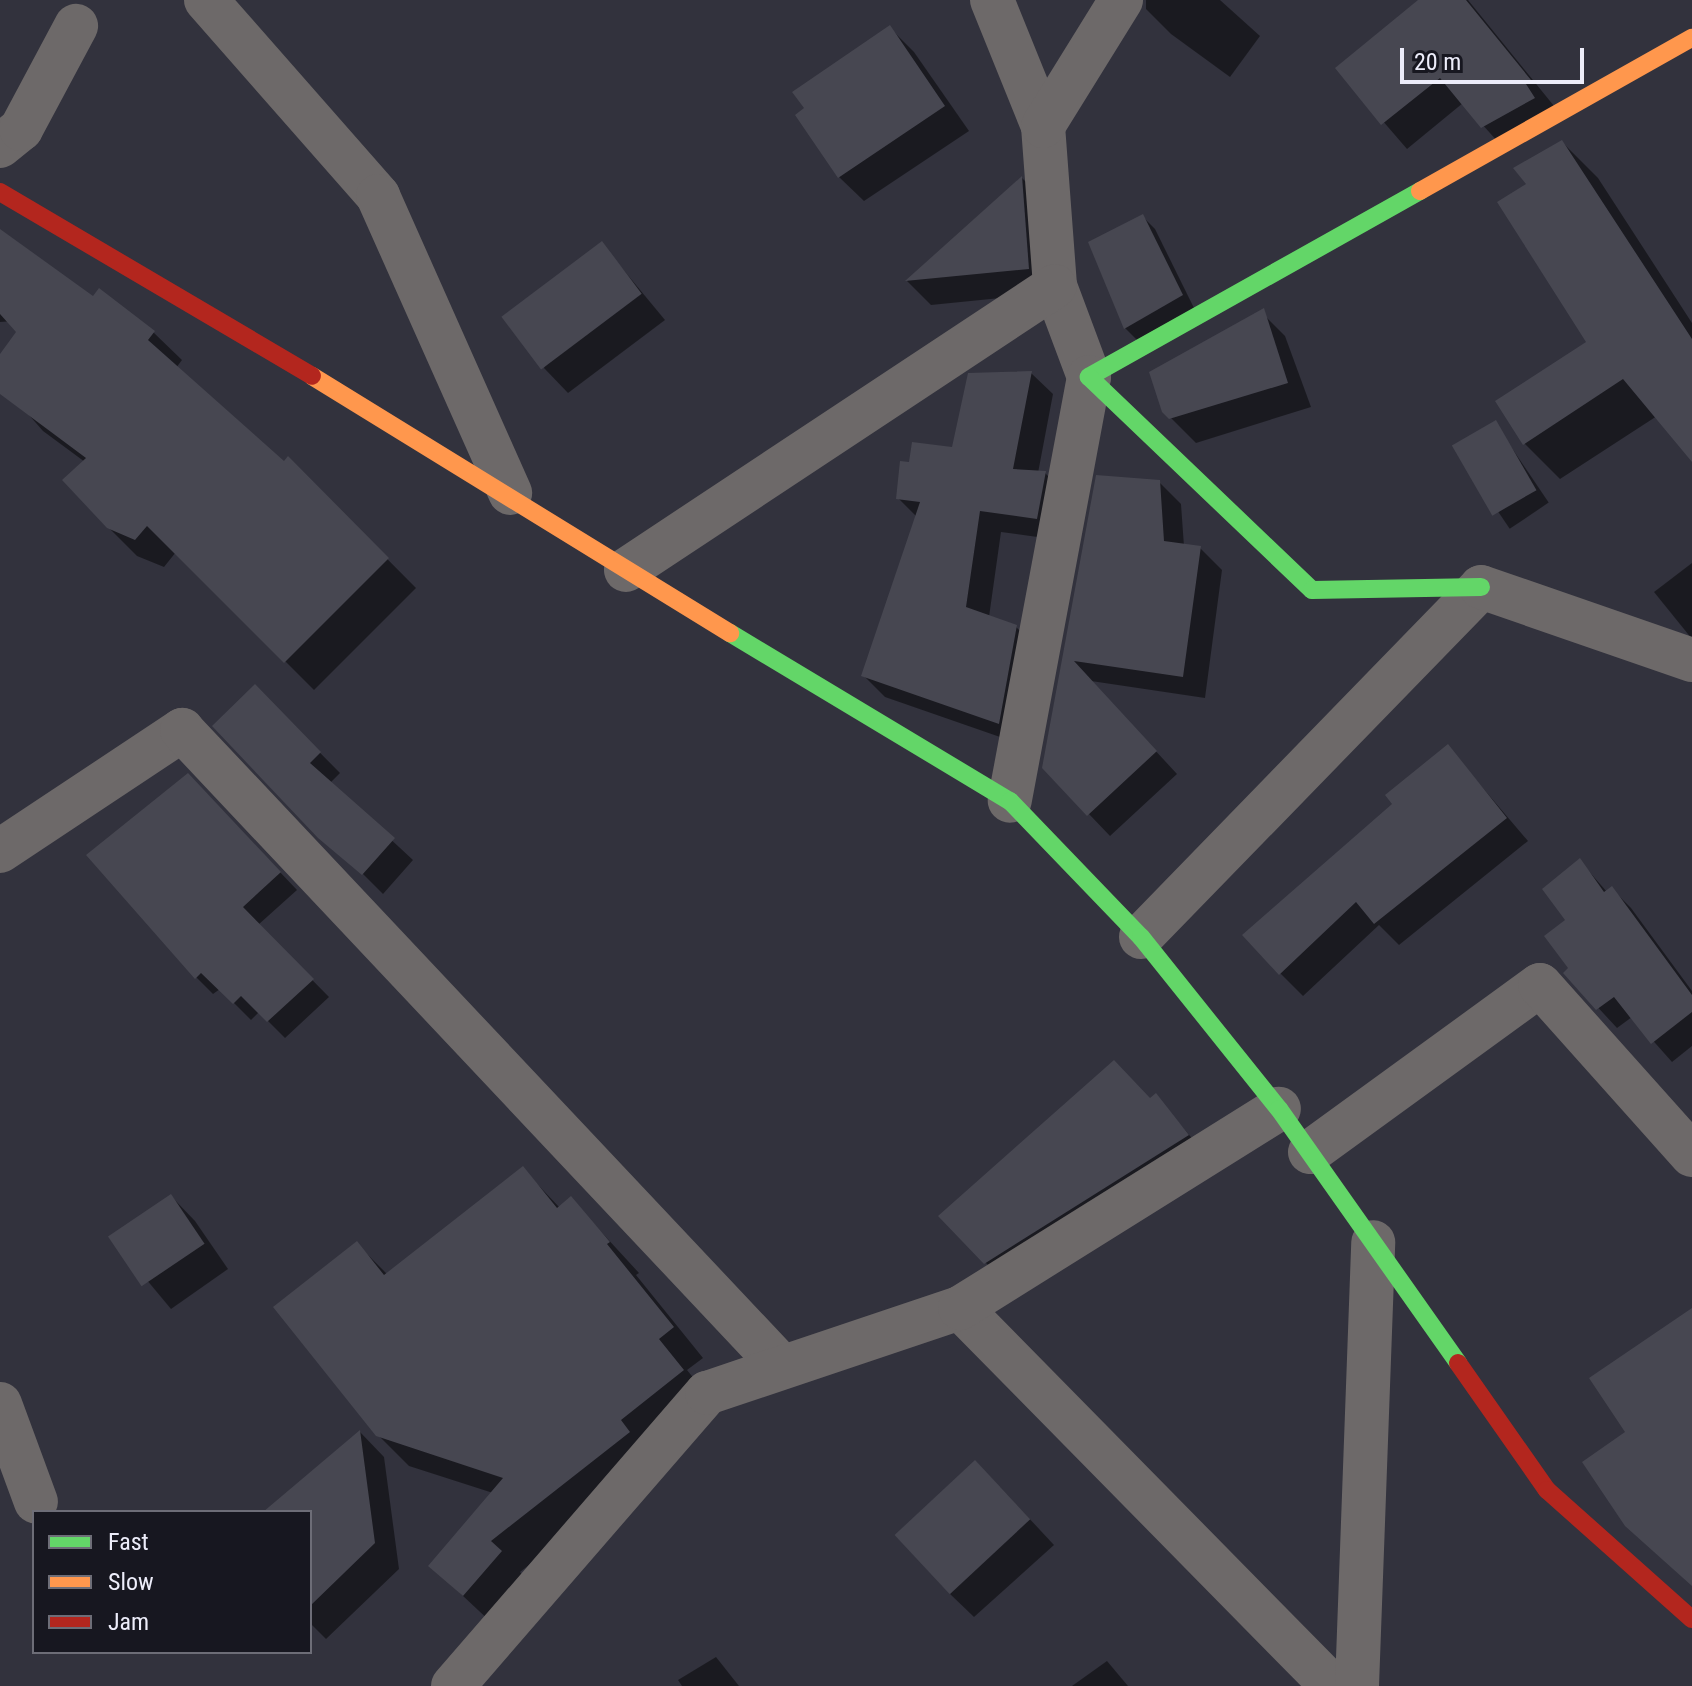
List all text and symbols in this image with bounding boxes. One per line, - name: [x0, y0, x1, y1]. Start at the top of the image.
- scale bar: [1404, 32, 1588, 82]
- text: 20 m: [1414, 48, 1461, 76]
- legend: [32, 1510, 312, 1654]
- text: Fast: [108, 1528, 149, 1556]
- text: Slow: [108, 1568, 154, 1596]
- text: Jam: [108, 1608, 149, 1636]

